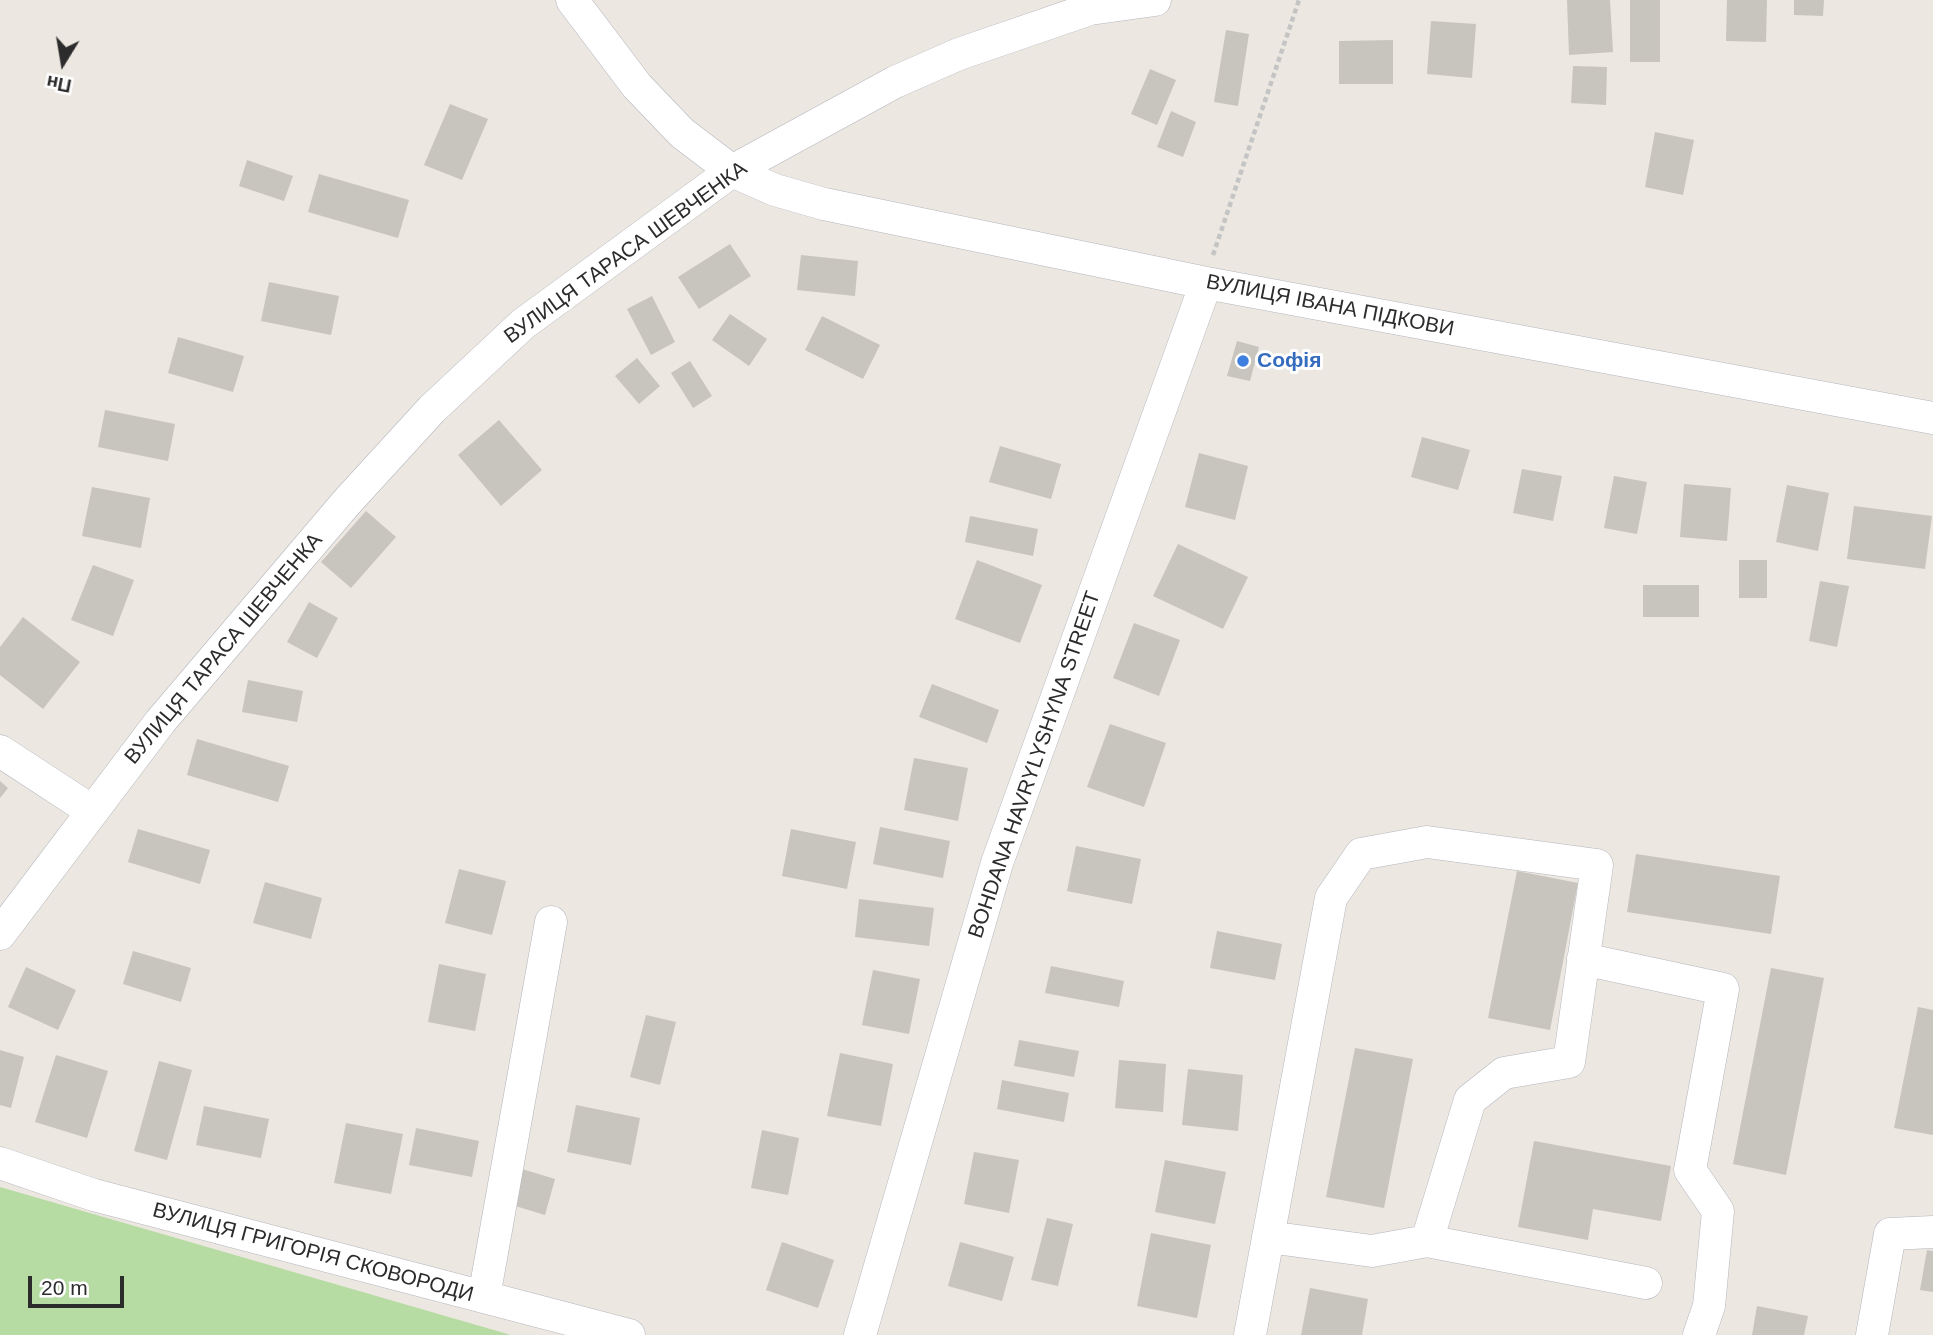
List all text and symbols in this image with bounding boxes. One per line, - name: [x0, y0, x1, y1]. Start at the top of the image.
- north arrow: [28, 28, 98, 98]
- text: Пн: [45, 71, 73, 97]
- street label: ВУЛИЦЯ ТАРАСА ШЕВЧЕНКА: [500, 156, 752, 350]
- street label: ВУЛИЦЯ ІВАНА ПІДКОВИ: [1204, 270, 1456, 342]
- place label: Софія: [1257, 348, 1321, 374]
- marker: Софія: [1235, 353, 1251, 369]
- street label: ВУЛИЦЯ ТАРАСА ШЕВЧЕНКА: [120, 528, 328, 770]
- street label: BOHDANA HAVRYLYSHYNA STREET: [964, 588, 1106, 942]
- street label: ВУЛИЦЯ ГРИГОРІЯ СКОВОРОДИ: [150, 1198, 476, 1308]
- scale bar: [32, 1262, 128, 1306]
- text: 20 m: [41, 1276, 88, 1299]

